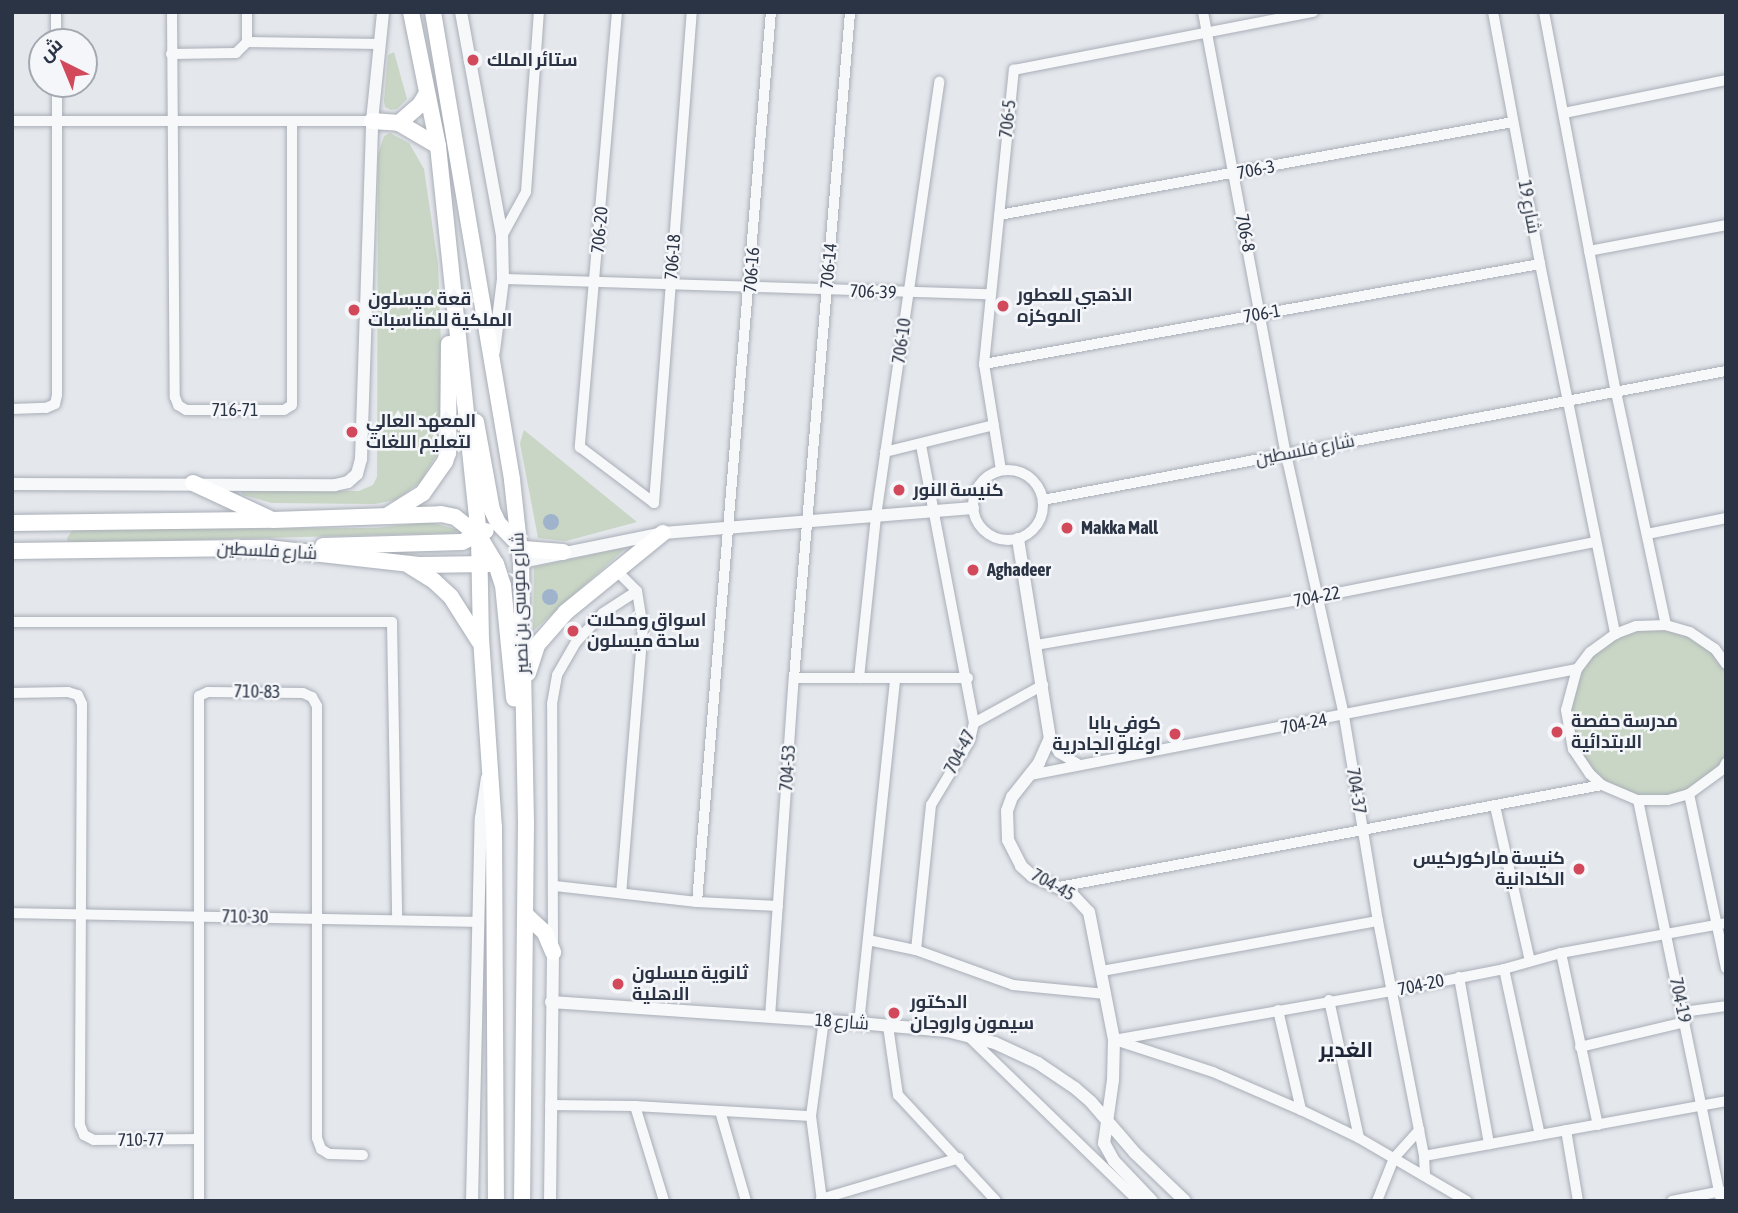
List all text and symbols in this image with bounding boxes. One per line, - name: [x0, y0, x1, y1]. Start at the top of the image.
- north arrow: [28, 28, 98, 98]
- text: ش: [34, 33, 66, 65]
- place label: ستائر الملك: [487, 49, 578, 71]
- marker: ستائر الملك: [465, 52, 481, 68]
- street label: 706-5: [995, 99, 1021, 139]
- street label: 706-3: [1235, 156, 1277, 184]
- street label: شارع 19: [1513, 178, 1545, 236]
- street label: 706-20: [587, 206, 613, 254]
- street label: 706-8: [1231, 212, 1259, 254]
- street label: 706-18: [661, 233, 685, 281]
- street label: 706-14: [816, 242, 842, 290]
- street label: 706-16: [740, 246, 764, 294]
- street label: 706-39: [849, 280, 897, 304]
- place label: الذهبي للعطور الموكزه: [1017, 285, 1133, 328]
- place label: قعة ميسلون الملكية للمناسبات: [368, 289, 512, 332]
- marker: الذهبي للعطور الموكزه: [995, 298, 1011, 314]
- street label: 706-1: [1242, 300, 1282, 328]
- marker: قعة ميسلون الملكية للمناسبات: [346, 302, 362, 318]
- street label: 706-10: [888, 317, 916, 365]
- street label: 716-71: [212, 399, 258, 421]
- place label: المعهد العالي لتعليم اللغات: [366, 411, 476, 453]
- marker: المعهد العالي لتعليم اللغات: [344, 424, 360, 440]
- street label: شارع فلسطين: [1254, 430, 1356, 470]
- place label: كنيسة النور: [913, 479, 1004, 501]
- marker: كنيسة النور: [891, 482, 907, 498]
- place label: Makka Mall: [1081, 517, 1158, 539]
- marker: Makka Mall: [1059, 520, 1075, 536]
- street label: شارع موسى بن نصير: [507, 532, 533, 674]
- street label: شارع فلسطين: [216, 538, 318, 564]
- place label: Aghadeer: [987, 559, 1051, 581]
- marker: Aghadeer: [965, 562, 981, 578]
- street label: 704-22: [1292, 582, 1342, 612]
- place label: اسواق ومحلات ساحة ميسلون: [587, 610, 706, 652]
- marker: اسواق ومحلات ساحة ميسلون: [565, 623, 581, 639]
- street label: 710-83: [233, 681, 281, 703]
- street label: 704-24: [1279, 709, 1329, 739]
- place label: مدرسة حفصة الابتدائية: [1571, 711, 1678, 754]
- place label: كوفي بابا اوغلو الجادرية: [1052, 713, 1161, 756]
- marker: مدرسة حفصة الابتدائية: [1549, 724, 1565, 740]
- street label: 704-47: [940, 726, 980, 778]
- marker: كوفي بابا اوغلو الجادرية: [1167, 726, 1183, 742]
- street label: 704-53: [776, 744, 800, 792]
- street label: 704-37: [1342, 766, 1370, 816]
- place label: كنيسة ماركوركيس الكلدانية: [1413, 848, 1565, 890]
- marker: كنيسة ماركوركيس الكلدانية: [1571, 861, 1587, 877]
- street label: 704-45: [1027, 864, 1079, 906]
- street label: 710-30: [221, 906, 269, 928]
- place label: ثانوية ميسلون الاهلية: [632, 963, 748, 1006]
- street label: 704-20: [1396, 970, 1446, 1000]
- street label: 704-19: [1665, 975, 1695, 1025]
- marker: ثانوية ميسلون الاهلية: [610, 976, 626, 992]
- place label: الدكتور سيمون واروجان: [910, 992, 1034, 1034]
- marker: الدكتور سيمون واروجان: [884, 1003, 904, 1023]
- street label: شارع 18: [814, 1009, 870, 1035]
- district label: الغدير: [1319, 1036, 1373, 1062]
- street label: 710-77: [117, 1129, 165, 1151]

